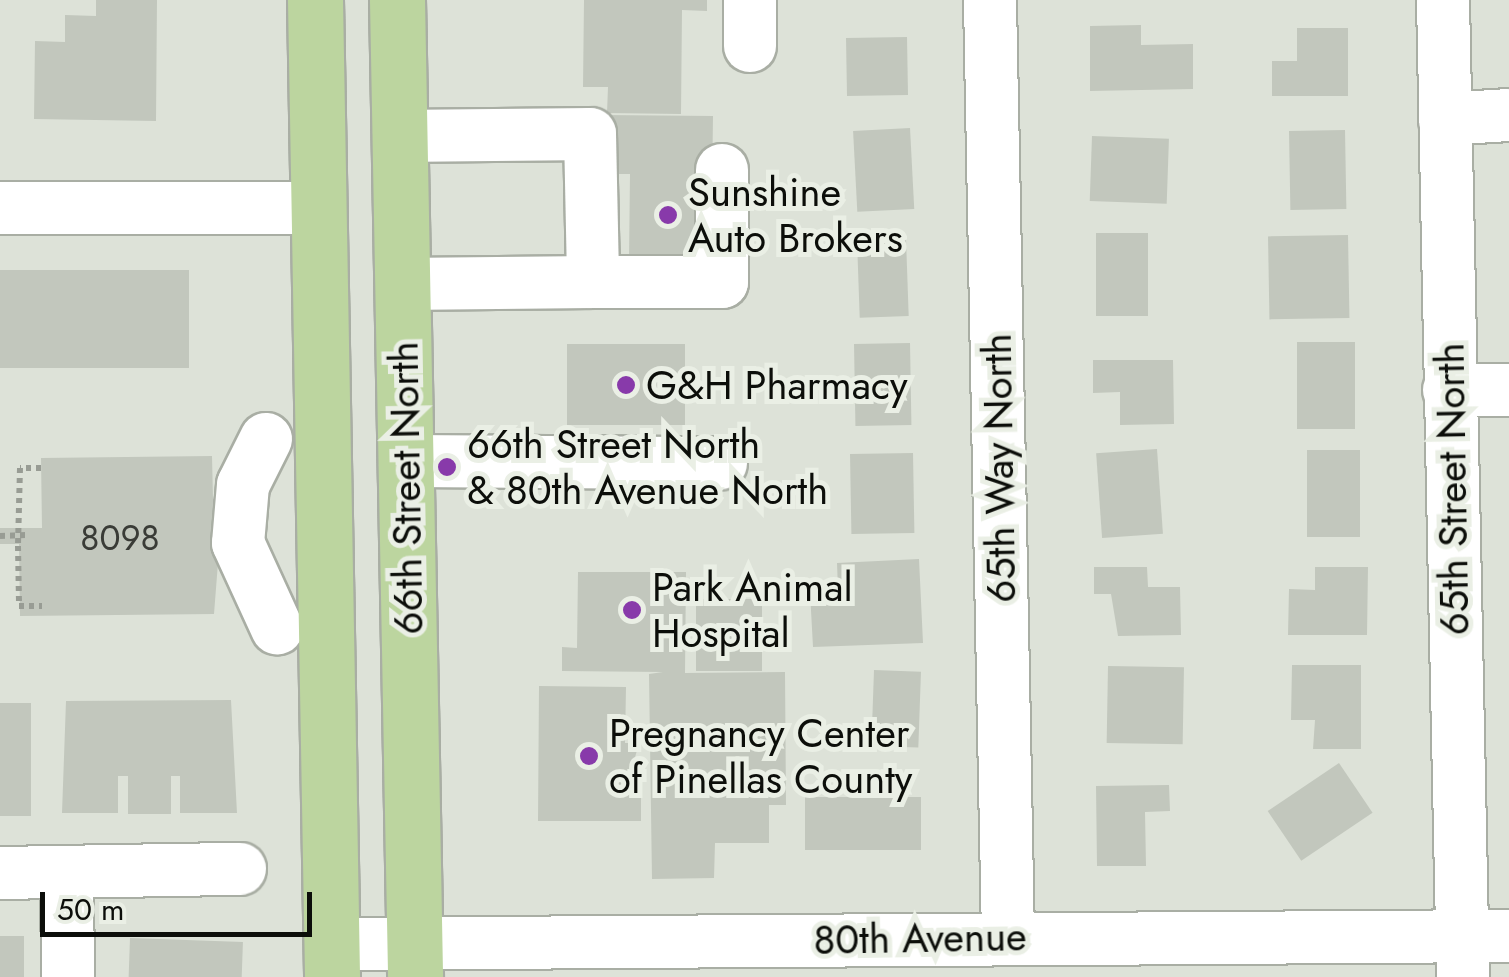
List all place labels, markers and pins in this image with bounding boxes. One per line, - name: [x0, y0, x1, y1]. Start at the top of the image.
- place label: Sunshine Auto Brokers: [688, 168, 903, 262]
- marker: Sunshine Auto Brokers: [657, 204, 679, 226]
- place label: G&H Pharmacy: [646, 361, 908, 409]
- marker: G&H Pharmacy: [615, 374, 637, 396]
- place label: 66th Street North & 80th Avenue North: [467, 420, 828, 514]
- marker: 66th Street North & 80th Avenue North: [436, 456, 458, 478]
- place label: Park Animal Hospital: [652, 563, 853, 657]
- marker: Park Animal Hospital: [621, 599, 643, 621]
- place label: Pregnancy Center of Pinellas County: [609, 709, 912, 803]
- marker: Pregnancy Center of Pinellas County: [578, 745, 600, 767]

